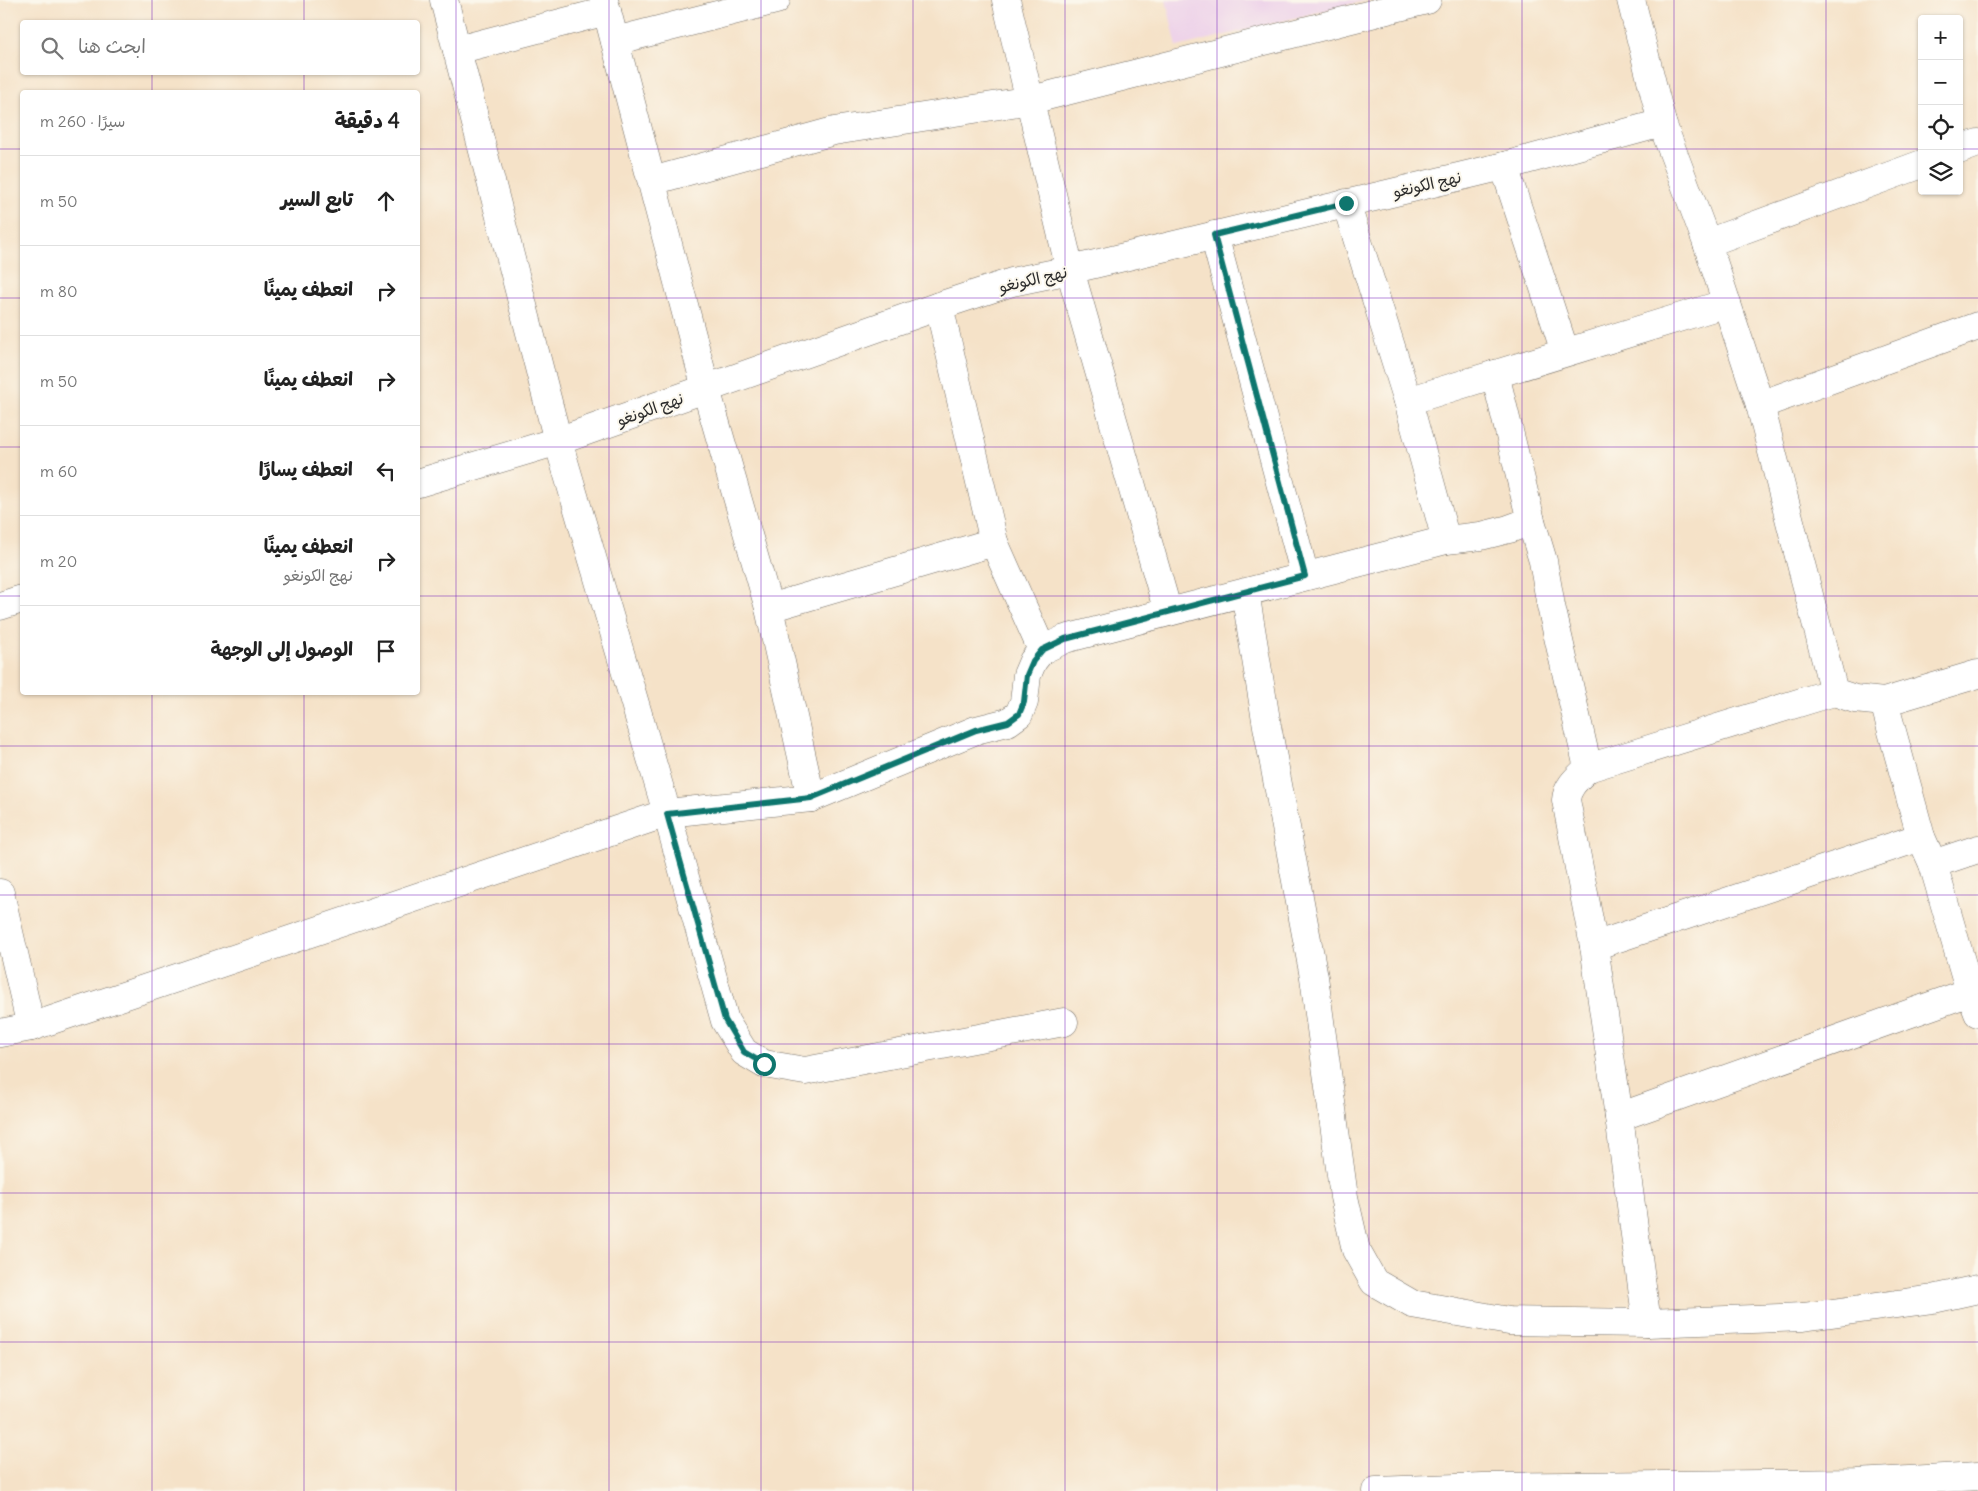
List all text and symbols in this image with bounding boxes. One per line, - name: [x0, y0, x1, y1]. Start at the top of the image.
- map controls: [1918, 15, 1963, 195]
- button: +: [1918, 15, 1963, 60]
- search box: [20, 20, 420, 75]
- icon: search: [38, 34, 66, 62]
- text: ابحث هنا: [78, 34, 146, 58]
- button: −: [1918, 60, 1963, 105]
- button: locate: [1918, 105, 1963, 150]
- text: 4 دقيقة: [334, 107, 400, 134]
- text: سيرًا · 260 m: [40, 111, 125, 131]
- button: layers: [1918, 150, 1963, 195]
- street label: نهج الكونغو: [1390, 166, 1463, 203]
- text: تابع السير: [281, 187, 353, 211]
- icon: ahead: [372, 187, 400, 215]
- text: 50 m: [40, 191, 78, 211]
- route end: [1335, 192, 1358, 215]
- street label: نهج الكونغو: [996, 261, 1069, 298]
- text: انعطف يمينًا: [264, 277, 353, 301]
- icon: right: [372, 277, 400, 305]
- text: 80 m: [40, 281, 78, 301]
- text: انعطف يمينًا: [264, 367, 353, 391]
- icon: right: [372, 367, 400, 395]
- text: 50 m: [40, 371, 78, 391]
- street label: نهج الكونغو: [613, 388, 686, 432]
- text: انعطف يسارًا: [259, 457, 353, 481]
- icon: left: [372, 457, 400, 485]
- text: 60 m: [40, 461, 78, 481]
- text: انعطف يمينًا: [264, 534, 353, 558]
- icon: right: [372, 547, 400, 575]
- text: 20 m: [40, 551, 77, 571]
- text: نهج الكونغو: [283, 565, 353, 585]
- text: الوصول إلى الوجهة: [210, 637, 353, 661]
- icon: arrive: [372, 637, 400, 665]
- route start: [753, 1053, 776, 1076]

